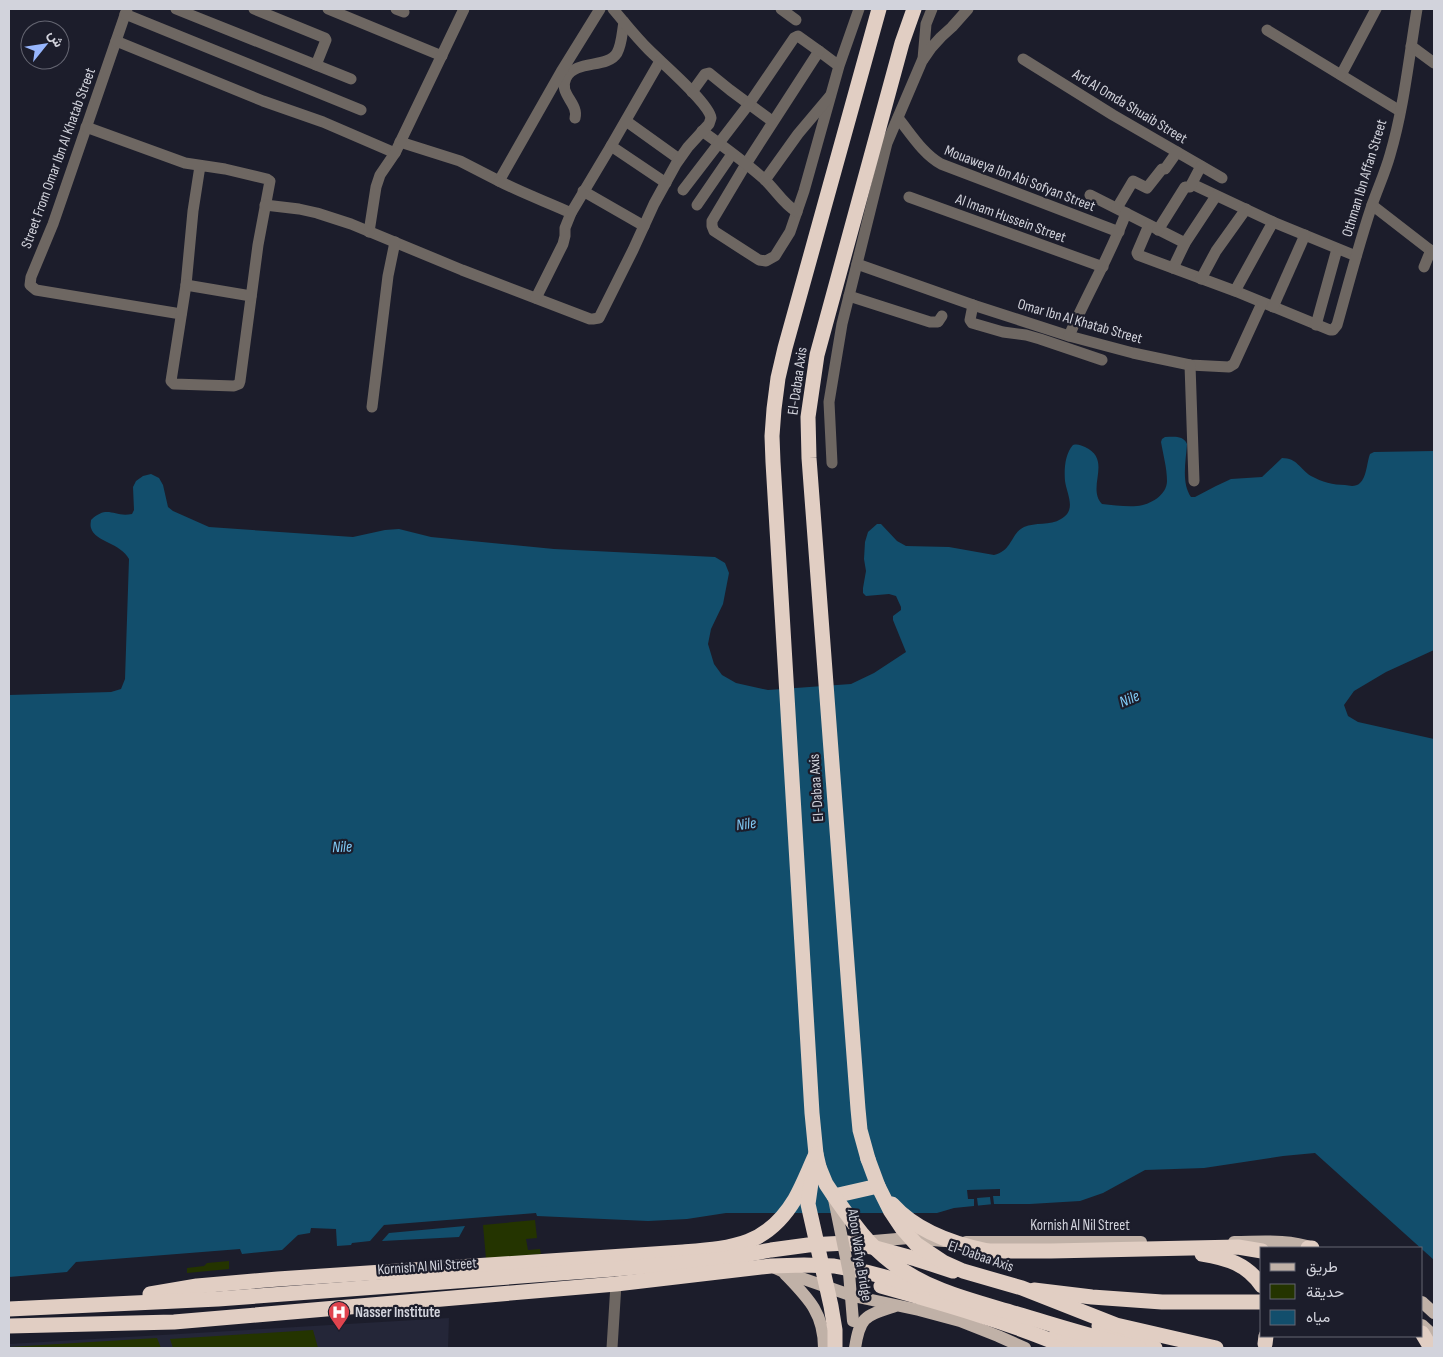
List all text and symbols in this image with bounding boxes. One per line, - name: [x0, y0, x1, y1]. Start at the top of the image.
- north arrow: [20, 20, 70, 70]
- text: ش: [44, 27, 67, 50]
- street label: Ard Al Omda Shuaib Street: [1068, 64, 1191, 148]
- street label: Street From Omar Ibn Al Khatab Street: [17, 65, 100, 251]
- street label: Othman Ibn Affan Street: [1338, 117, 1391, 239]
- street label: Mouaweya Ibn Abi Sofyan Street: [942, 141, 1098, 216]
- street label: Al Imam Hussein Street: [952, 189, 1069, 247]
- street label: Omar Ibn Al Khatab Street: [1015, 295, 1145, 348]
- street label: El-Dabaa Axis: [783, 346, 812, 416]
- water label: Nile: [1117, 687, 1143, 712]
- street label: El-Dabaa Axis: [805, 753, 828, 823]
- water label: Nile: [735, 814, 757, 835]
- water label: Nile: [332, 838, 352, 857]
- street label: Abou Wafya Bridge: [843, 1207, 876, 1303]
- street label: Kornish Al Nil Street: [1030, 1216, 1130, 1235]
- street label: El-Dabaa Axis: [946, 1236, 1016, 1277]
- legend: [1260, 1247, 1423, 1337]
- street label: Kornish Al Nil Street: [377, 1254, 478, 1279]
- text: طريق: [1306, 1258, 1338, 1277]
- text: حديقة: [1306, 1283, 1344, 1302]
- hospital icon: Nasser Institute: [327, 1300, 351, 1331]
- place label: Nasser Institute: [355, 1303, 440, 1322]
- text: مياه: [1306, 1308, 1330, 1327]

